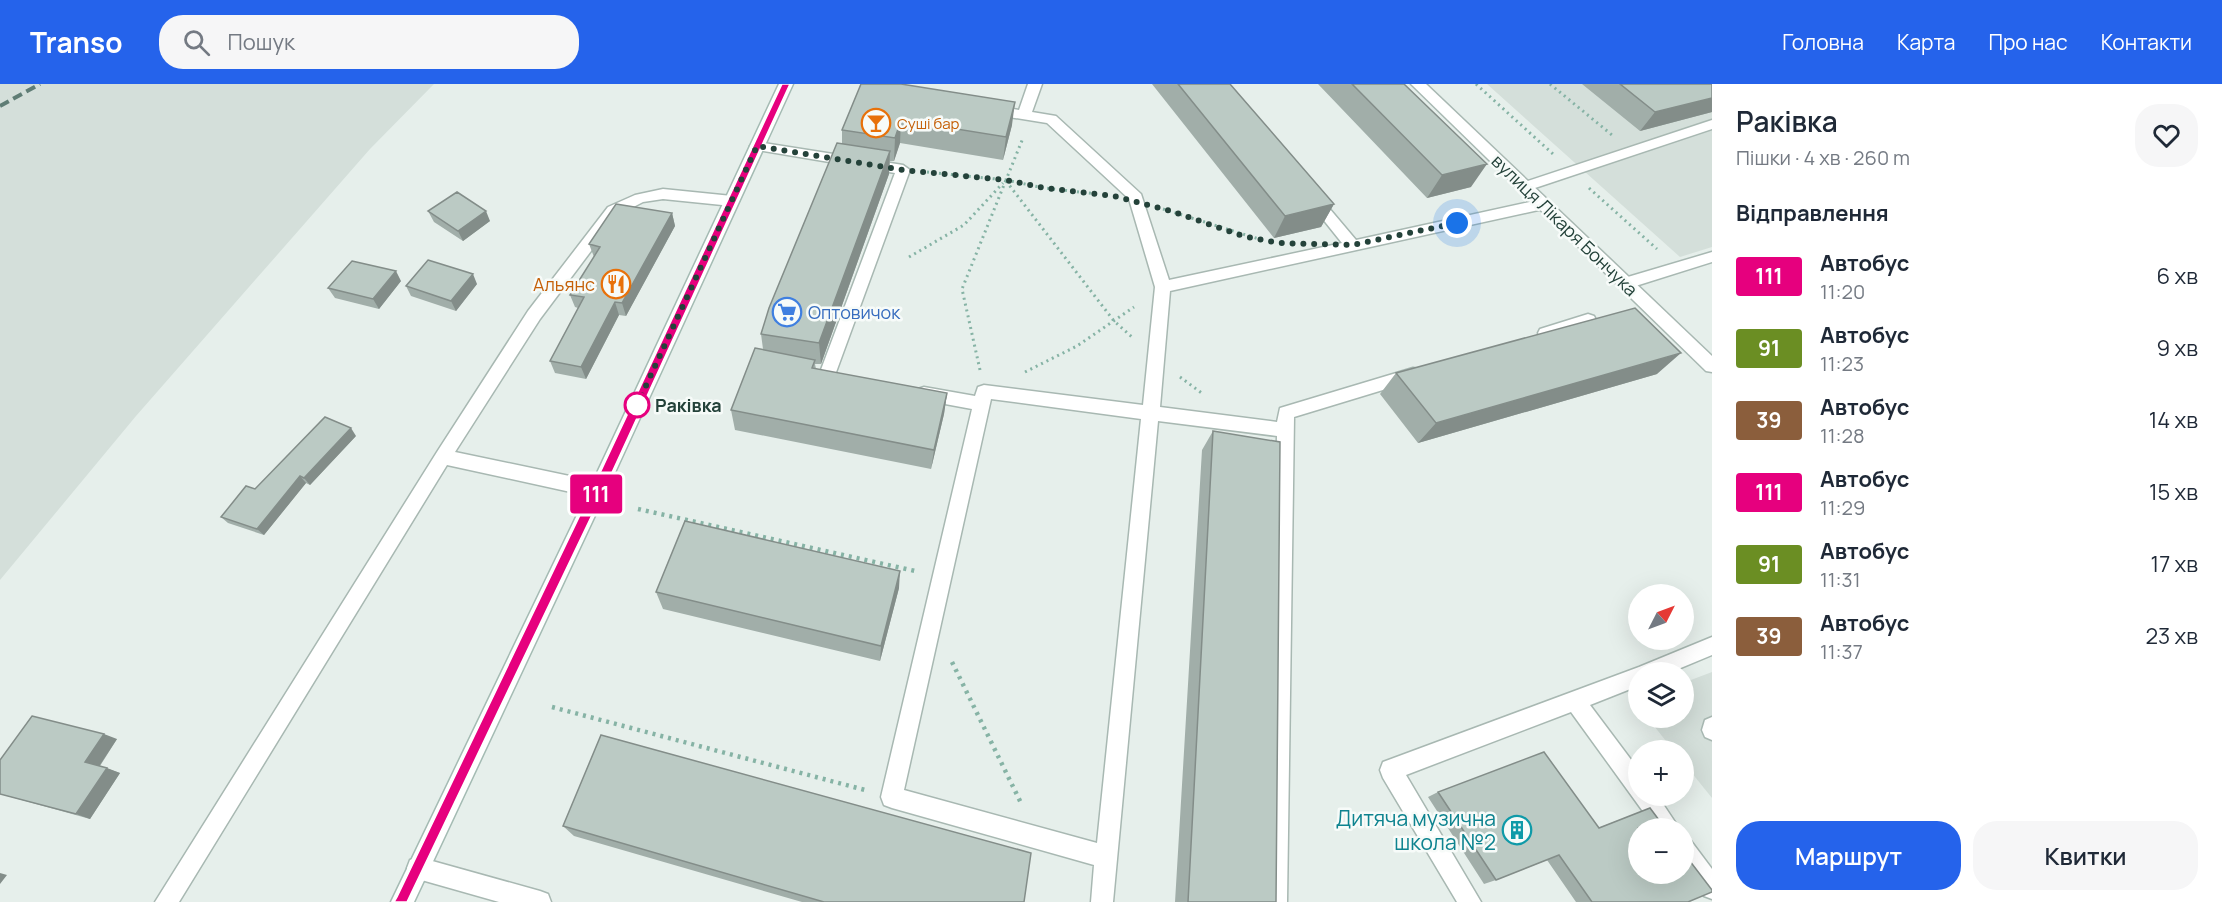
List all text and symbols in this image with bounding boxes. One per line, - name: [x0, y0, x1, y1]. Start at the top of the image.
- search box: [159, 15, 579, 69]
- text: Transo: [30, 23, 123, 61]
- icon: search: [180, 26, 213, 59]
- text: Пошук: [228, 27, 295, 57]
- text: Головна: [1782, 28, 1864, 56]
- text: Карта: [1897, 28, 1955, 56]
- text: Про нас: [1988, 28, 2068, 56]
- text: Контакти: [2101, 28, 2192, 56]
- text: Раківка: [1736, 102, 1838, 140]
- button: heart: [2135, 104, 2198, 167]
- bar icon: Суші бар: [860, 107, 892, 139]
- place label: Суші бар: [897, 113, 960, 134]
- text: Пішки · 4 хв · 260 m: [1736, 144, 1910, 171]
- street label: вулиця Лікаря Бончука: [1487, 149, 1643, 301]
- text: Відправлення: [1736, 198, 1889, 228]
- your location: [1442, 208, 1472, 238]
- text: Автобус: [1820, 248, 1909, 278]
- text: 6 хв: [2157, 261, 2198, 291]
- text: 111: [1755, 262, 1783, 290]
- restaurant icon: Альянс: [600, 268, 632, 300]
- place label: Альянс: [533, 272, 595, 296]
- text: 11:20: [1820, 278, 1865, 305]
- supermarket icon: Оптовичок: [771, 296, 803, 328]
- place label: Оптовичок: [808, 300, 901, 324]
- text: Автобус: [1820, 320, 1909, 350]
- text: 9 хв: [2157, 333, 2198, 363]
- text: 91: [1758, 334, 1780, 362]
- text: 11:23: [1820, 350, 1864, 377]
- marker: Раківка: [624, 392, 650, 418]
- text: Автобус: [1820, 392, 1909, 422]
- place label: Раківка: [655, 393, 722, 417]
- text: 14 хв: [2149, 405, 2198, 435]
- text: 39: [1756, 406, 1782, 434]
- text: 11:28: [1820, 422, 1865, 449]
- text: Автобус: [1820, 464, 1909, 494]
- line badge: 111: [562, 474, 630, 514]
- text: 15 хв: [2149, 477, 2198, 507]
- text: 111: [1755, 478, 1783, 506]
- text: 111: [582, 480, 610, 508]
- text: 11:29: [1820, 494, 1865, 521]
- text: Автобус: [1820, 536, 1909, 566]
- text: 17 хв: [2151, 549, 2198, 579]
- text: 91: [1758, 550, 1780, 578]
- text: 11:31: [1820, 566, 1860, 593]
- north arrow: [1628, 584, 1694, 650]
- map controls: [1628, 584, 1694, 884]
- text: Автобус: [1820, 608, 1909, 638]
- text: 23 хв: [2146, 621, 2198, 651]
- text: 39: [1756, 622, 1782, 650]
- text: 11:37: [1820, 638, 1863, 665]
- button: layers: [1628, 662, 1694, 728]
- button: +: [1628, 740, 1694, 806]
- place label: Дитяча музична школа №2: [1336, 804, 1496, 856]
- building icon: Дитяча музична школа №2: [1501, 814, 1533, 846]
- button: −: [1628, 818, 1694, 884]
- button: Маршрут: [1736, 821, 1961, 890]
- button: Квитки: [1973, 821, 2198, 890]

